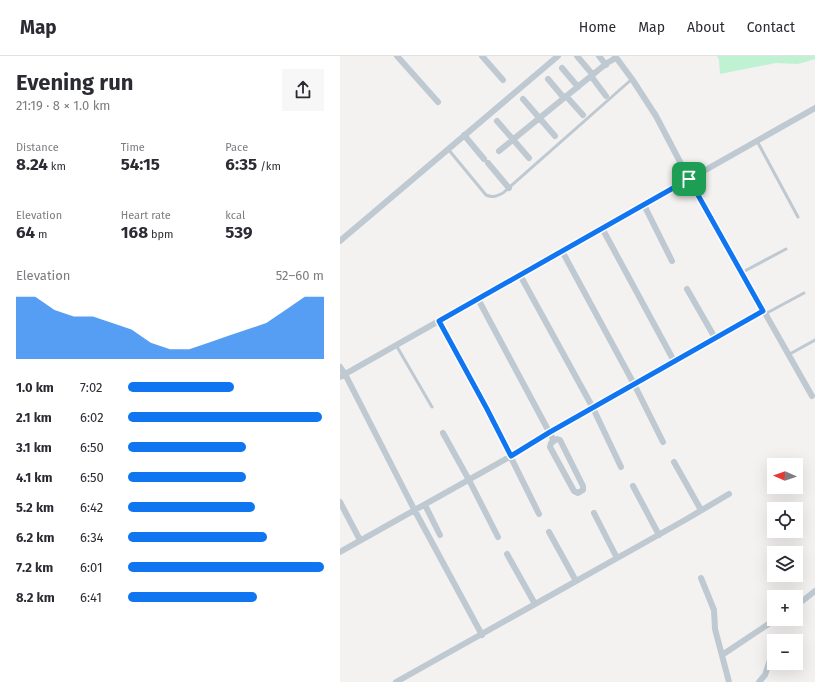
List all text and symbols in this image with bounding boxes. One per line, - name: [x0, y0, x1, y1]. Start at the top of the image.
- text: Map: [20, 16, 57, 39]
- text: Home: [579, 19, 616, 36]
- text: Map: [638, 19, 665, 36]
- text: About: [687, 19, 725, 36]
- text: Contact: [747, 19, 795, 36]
- text: Evening run: [16, 69, 133, 96]
- button: share: [282, 69, 324, 111]
- text: 21:19 · 8 × 1.0 km: [16, 98, 110, 113]
- text: Distance: [16, 141, 59, 154]
- text: Time: [121, 141, 145, 154]
- text: Pace: [225, 141, 248, 154]
- text: 8.24: [16, 154, 48, 175]
- text: 54:15: [121, 154, 160, 175]
- text: 6:35: [225, 154, 257, 175]
- text: km: [48, 160, 66, 173]
- text: /km: [257, 160, 281, 173]
- pin: [672, 162, 706, 196]
- icon: arrive: [678, 168, 700, 190]
- text: Elevation: [16, 209, 62, 222]
- text: Heart rate: [121, 209, 171, 222]
- text: kcal: [225, 209, 245, 222]
- text: 64: [16, 222, 35, 243]
- text: 168: [121, 222, 148, 243]
- text: 539: [225, 222, 252, 243]
- text: m: [35, 228, 48, 241]
- text: bpm: [148, 228, 173, 241]
- text: Elevation: [16, 268, 70, 283]
- text: 52–60 m: [276, 268, 324, 283]
- text: 1.0 km: [16, 380, 54, 395]
- text: 7:02: [80, 380, 102, 395]
- text: 2.1 km: [16, 410, 52, 425]
- text: 6:02: [80, 410, 104, 425]
- text: 3.1 km: [16, 440, 52, 455]
- text: 6:50: [80, 440, 104, 455]
- north arrow: [767, 458, 803, 494]
- map controls: [767, 458, 803, 670]
- text: 4.1 km: [16, 470, 52, 485]
- text: 6:50: [80, 470, 104, 485]
- text: 5.2 km: [16, 500, 54, 515]
- text: 6:42: [80, 500, 103, 515]
- button: locate: [767, 502, 803, 538]
- text: 6.2 km: [16, 530, 54, 545]
- text: 6:34: [80, 530, 104, 545]
- button: layers: [767, 546, 803, 582]
- text: 7.2 km: [16, 560, 53, 575]
- text: 6:01: [80, 560, 103, 575]
- text: 8.2 km: [16, 590, 55, 605]
- text: 6:41: [80, 590, 102, 605]
- button: +: [767, 590, 803, 626]
- button: −: [767, 634, 803, 670]

